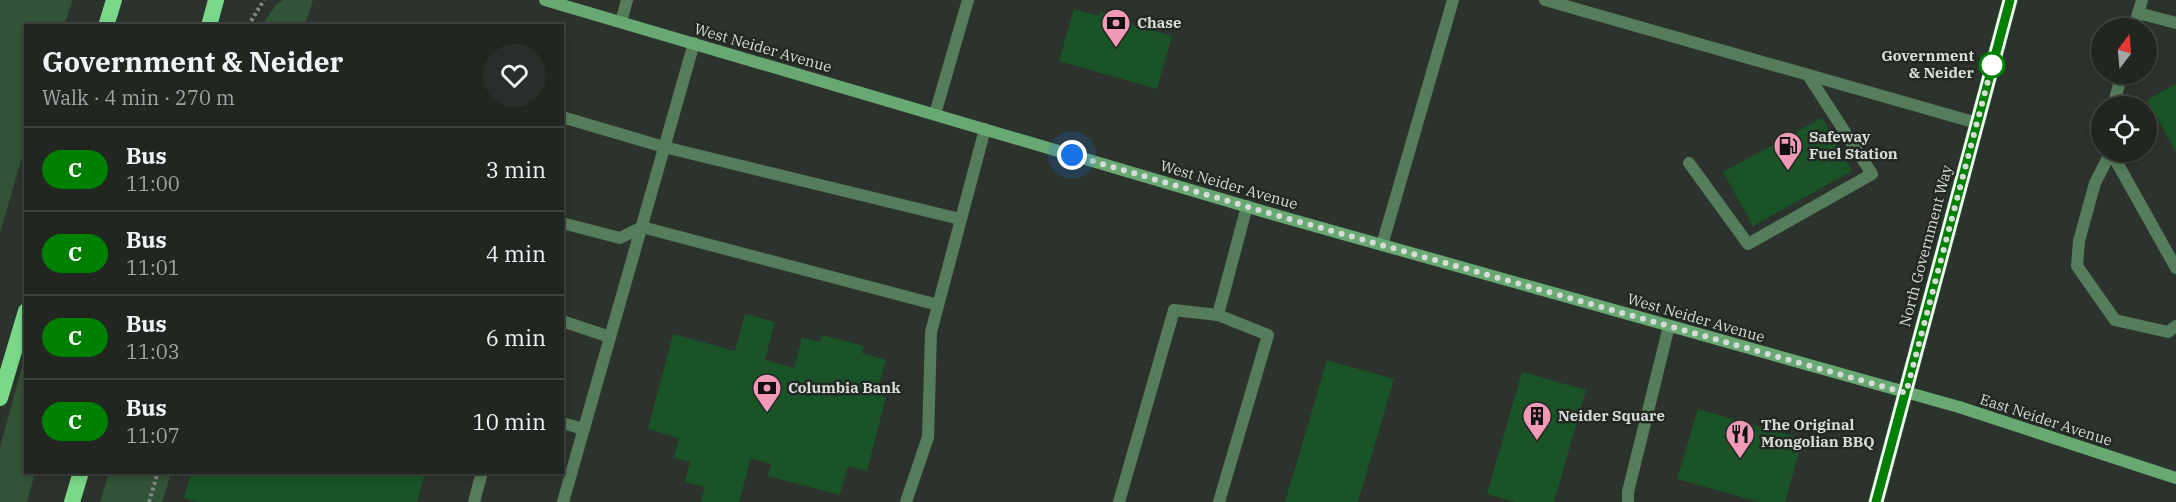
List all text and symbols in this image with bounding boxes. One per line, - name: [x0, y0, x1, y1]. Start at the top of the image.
- bank icon: Chase: [1100, 7, 1132, 49]
- place label: Chase: [1137, 13, 1181, 32]
- north arrow: [2091, 18, 2157, 84]
- map controls: [2091, 18, 2157, 162]
- street label: West Neider Avenue: [692, 19, 834, 76]
- text: Government & Neider: [42, 43, 343, 80]
- button: heart: [483, 44, 546, 107]
- place label: Government & Neider: [1881, 46, 1975, 82]
- marker: Government & Neider: [1979, 52, 2005, 78]
- text: Walk · 4 min · 270 m: [42, 84, 235, 111]
- button: locate: [2091, 96, 2157, 162]
- place label: Safeway Fuel Station: [1809, 127, 1898, 163]
- fuel station icon: Safeway Fuel Station: [1772, 130, 1804, 172]
- your location: [1057, 140, 1087, 170]
- text: Bus: [126, 141, 167, 170]
- text: C: [68, 155, 82, 183]
- text: 3 min: [486, 155, 546, 184]
- street label: West Neider Avenue: [1158, 156, 1300, 213]
- street label: North Government Way: [1895, 163, 1956, 329]
- text: 11:00: [126, 170, 180, 197]
- text: Bus: [126, 225, 167, 254]
- text: C: [68, 239, 82, 267]
- text: 4 min: [486, 239, 546, 268]
- text: 11:01: [126, 254, 180, 281]
- street label: West Neider Avenue: [1625, 289, 1767, 346]
- text: Bus: [126, 309, 167, 338]
- text: C: [68, 323, 82, 351]
- text: 6 min: [486, 323, 546, 352]
- text: 11:03: [126, 338, 180, 365]
- bank icon: Columbia Bank: [751, 372, 783, 414]
- place label: Columbia Bank: [788, 378, 901, 397]
- street label: East Neider Avenue: [1978, 389, 2115, 450]
- text: Bus: [126, 393, 167, 422]
- building icon: Neider Square: [1521, 400, 1553, 442]
- place label: Neider Square: [1558, 406, 1665, 425]
- text: C: [68, 407, 82, 435]
- text: 10 min: [473, 407, 546, 436]
- place label: The Original Mongolian BBQ: [1761, 415, 1875, 451]
- restaurant icon: The Original Mongolian BBQ: [1724, 418, 1756, 460]
- text: 11:07: [126, 422, 180, 449]

